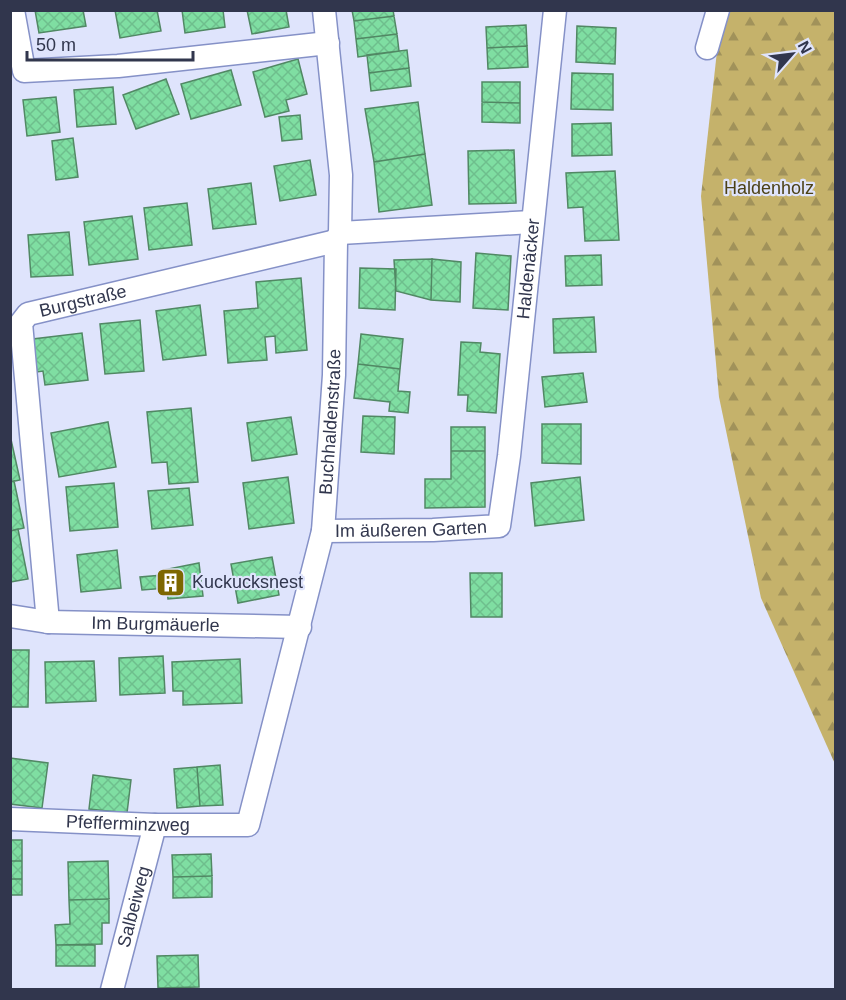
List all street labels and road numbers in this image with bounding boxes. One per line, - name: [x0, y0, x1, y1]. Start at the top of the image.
- street label: Haldenäcker: [513, 218, 543, 320]
- street label: Burgstraße: [37, 281, 129, 321]
- street label: Buchhaldenstraße: [316, 349, 344, 495]
- street label: Im äußeren Garten: [335, 517, 488, 541]
- street label: Im Burgmäuerle: [91, 613, 220, 635]
- street label: Pfefferminzweg: [66, 811, 190, 835]
- street label: Salbeiweg: [114, 864, 154, 950]

